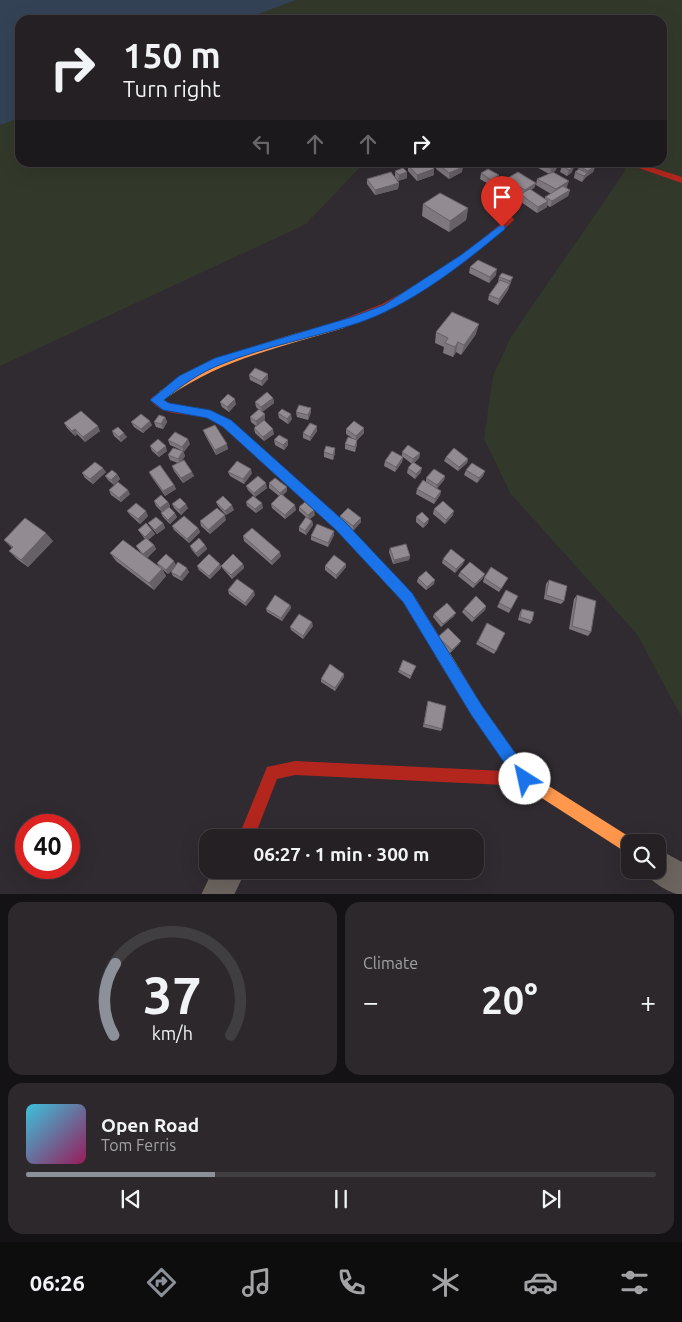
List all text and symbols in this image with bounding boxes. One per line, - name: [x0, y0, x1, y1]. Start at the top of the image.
- icon: right: [40, 35, 105, 100]
- text: 150 m: [123, 35, 221, 75]
- text: Turn right: [123, 76, 221, 101]
- icon: left: [248, 130, 276, 158]
- icon: ahead: [301, 130, 329, 158]
- icon: ahead: [354, 130, 382, 158]
- icon: right: [407, 130, 435, 158]
- pin: [481, 176, 523, 227]
- icon: arrive: [488, 183, 516, 211]
- position arrow: [498, 752, 550, 804]
- speed limit sign: 40: [15, 814, 80, 879]
- map controls: [621, 834, 666, 879]
- button: search: [621, 834, 666, 879]
- text: 06:27 · 1 min · 300 m: [254, 843, 429, 865]
- text: Climate: [363, 954, 418, 972]
- text: 37: [143, 966, 202, 1024]
- text: 20°: [481, 979, 538, 1021]
- text: −: [363, 986, 379, 1017]
- text: +: [640, 986, 656, 1017]
- text: km/h: [152, 1023, 193, 1043]
- text: Open Road: [101, 1114, 199, 1136]
- text: Tom Ferris: [101, 1136, 176, 1154]
- icon: previous: [117, 1185, 145, 1213]
- icon: pause: [327, 1185, 355, 1213]
- icon: next: [537, 1185, 565, 1213]
- icon: directions: [144, 1265, 179, 1300]
- icon: music: [239, 1265, 274, 1300]
- icon: phone: [334, 1265, 369, 1300]
- icon: climate: [428, 1265, 463, 1300]
- icon: car: [523, 1265, 558, 1300]
- icon: filters: [617, 1265, 652, 1300]
- text: 06:26: [30, 1270, 85, 1295]

